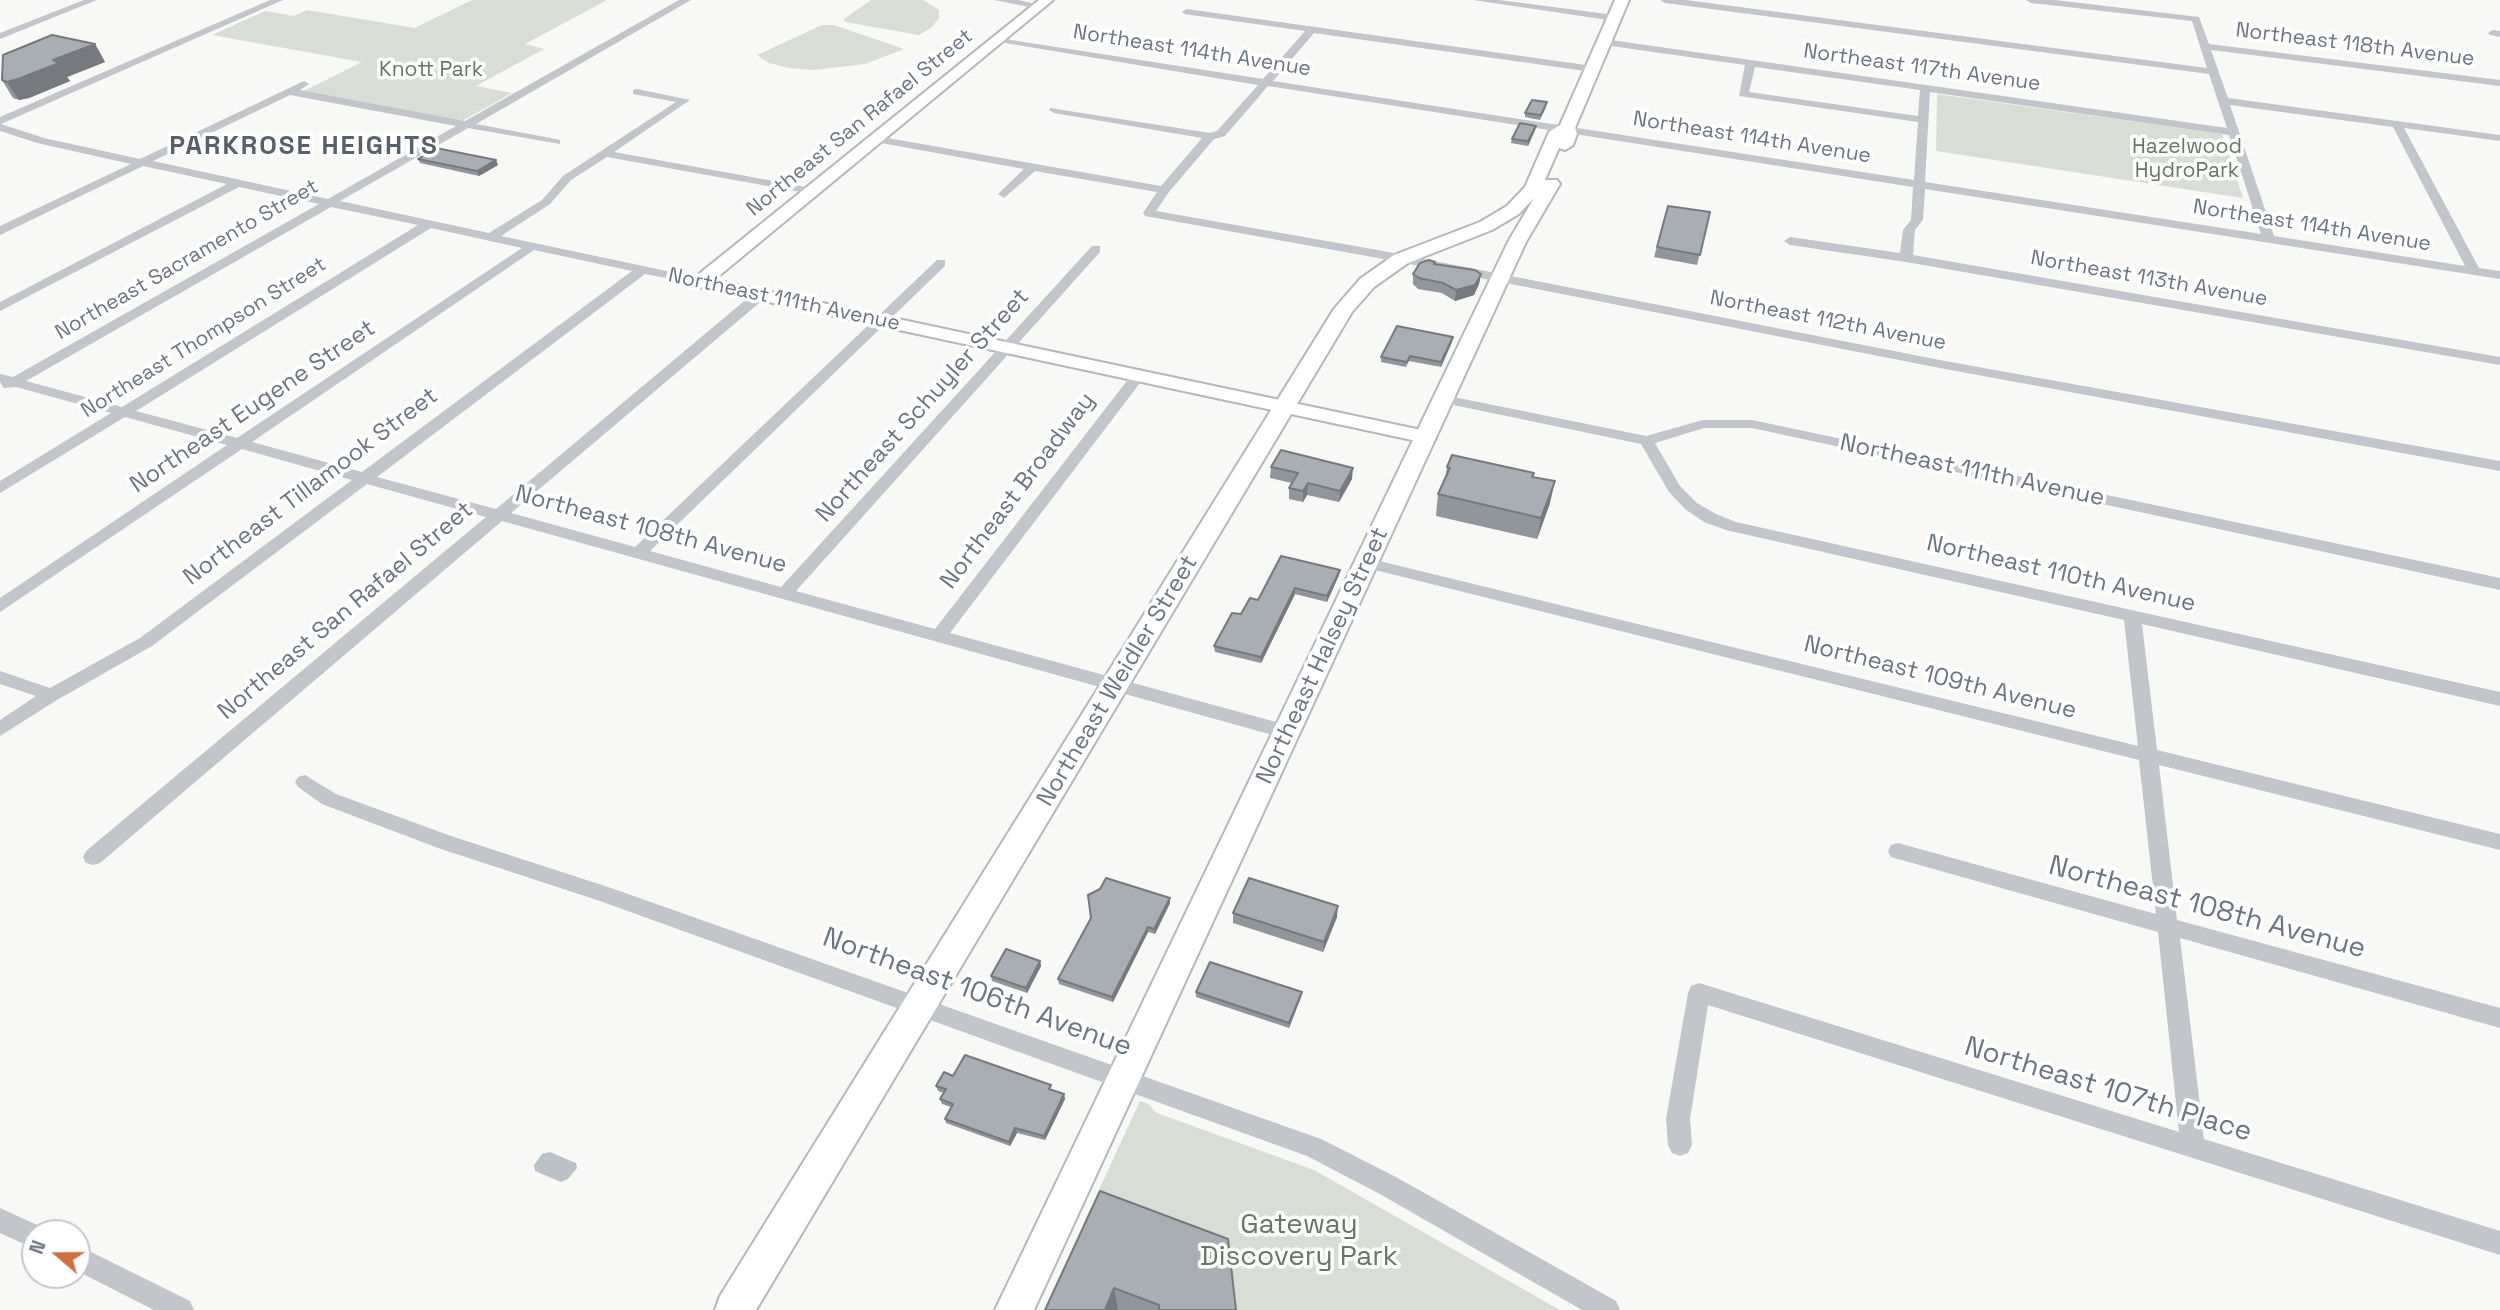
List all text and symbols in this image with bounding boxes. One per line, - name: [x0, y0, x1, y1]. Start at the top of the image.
- street label: Northeast 118th Avenue: [2234, 18, 2476, 72]
- street label: Northeast 114th Avenue: [1071, 20, 1313, 82]
- street label: Northeast San Rafael Street: [742, 24, 978, 222]
- street label: Northeast 117th Avenue: [1802, 39, 2042, 97]
- park label: Knott Park: [379, 57, 483, 83]
- street label: Northeast 114th Avenue: [1631, 107, 1873, 169]
- district label: PARKROSE HEIGHTS: [171, 131, 437, 163]
- park label: Hazelwood HydroPark: [2132, 134, 2242, 184]
- street label: Northeast Sacramento Street: [51, 174, 323, 346]
- street label: Northeast 114th Avenue: [2191, 195, 2433, 257]
- street label: Northeast 113th Avenue: [2029, 246, 2269, 312]
- street label: Northeast Thompson Street: [77, 252, 331, 424]
- street label: Northeast 111th Avenue: [666, 263, 902, 337]
- street label: Northeast Schuyler Street: [810, 283, 1036, 529]
- street label: Northeast 112th Avenue: [1708, 286, 1948, 356]
- street label: Northeast Eugene Street: [125, 314, 381, 500]
- street label: Northeast Tillamook Street: [178, 382, 444, 592]
- street label: Northeast Broadway: [935, 387, 1101, 595]
- street label: Northeast 111th Avenue: [1837, 429, 2107, 513]
- street label: Northeast 108th Avenue: [512, 480, 790, 580]
- street label: Northeast San Rafael Street: [213, 496, 479, 726]
- street label: Northeast Halsey Street: [1251, 523, 1395, 789]
- street label: Northeast 110th Avenue: [1924, 529, 2198, 619]
- street label: Northeast Weidler Street: [1032, 550, 1204, 812]
- street label: Northeast 109th Avenue: [1801, 630, 2079, 726]
- street label: Northeast 108th Avenue: [2045, 849, 2369, 967]
- street label: Northeast 106th Avenue: [818, 921, 1136, 1065]
- street label: Northeast 107th Place: [1960, 1030, 2256, 1150]
- park label: Gateway Discovery Park: [1200, 1208, 1398, 1274]
- north arrow: [21, 1219, 91, 1289]
- text: N: [24, 1237, 52, 1258]

